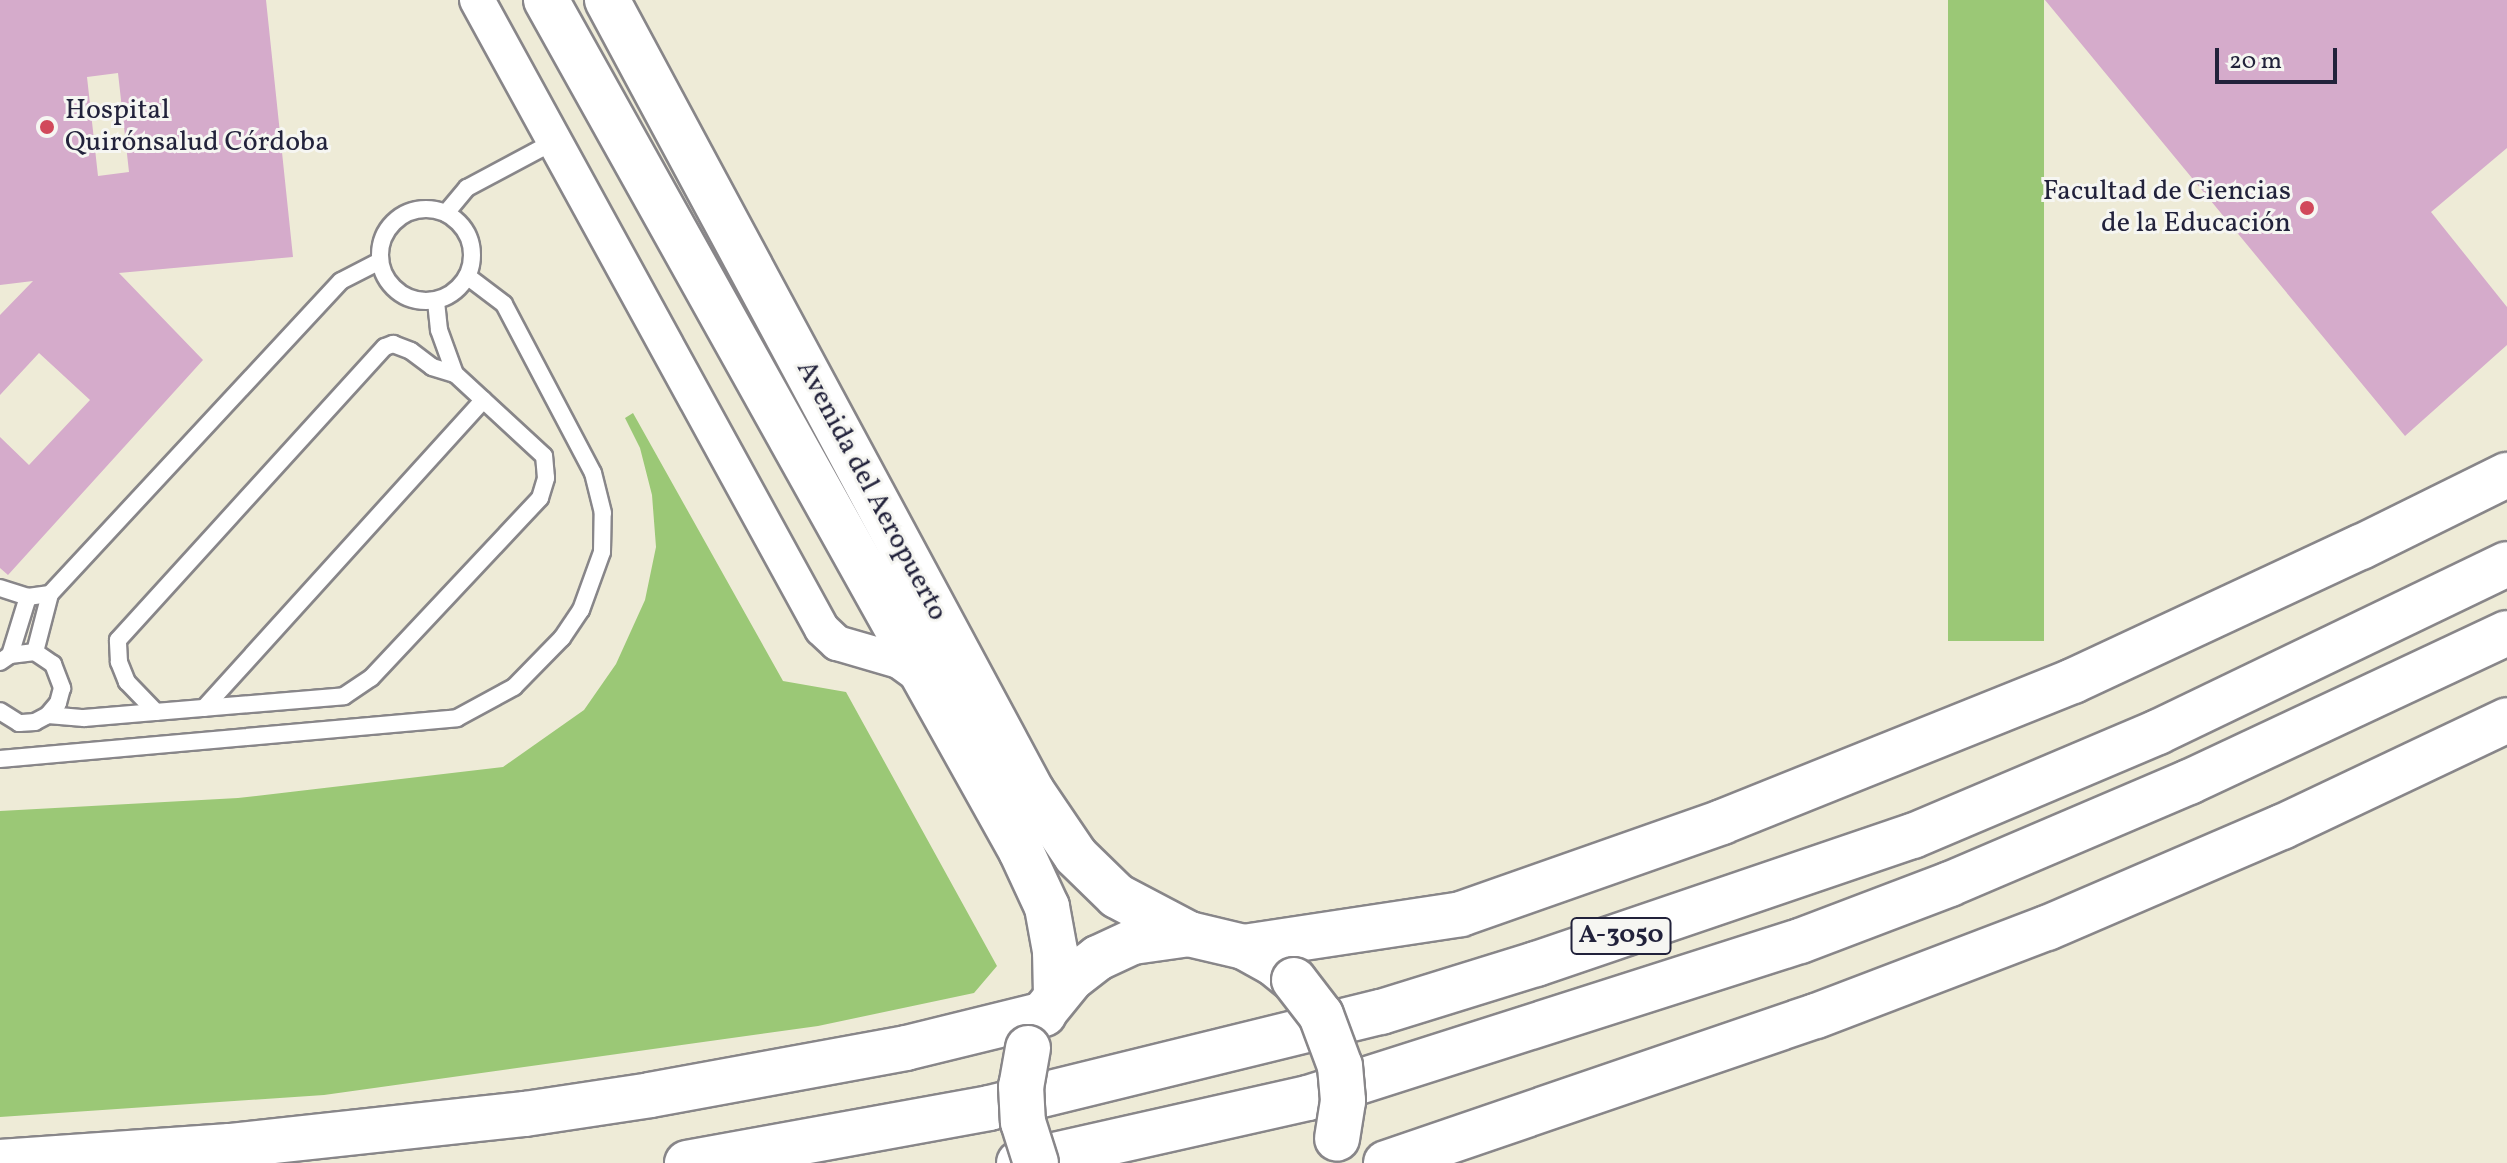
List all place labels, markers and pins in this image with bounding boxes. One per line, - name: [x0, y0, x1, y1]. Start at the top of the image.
- place label: Hospital Quirónsalud Córdoba: [65, 94, 329, 160]
- marker: Hospital Quirónsalud Córdoba: [36, 116, 58, 138]
- place label: Facultad de Ciencias de la Educación: [2043, 175, 2291, 241]
- marker: Facultad de Ciencias de la Educación: [2298, 199, 2316, 217]

